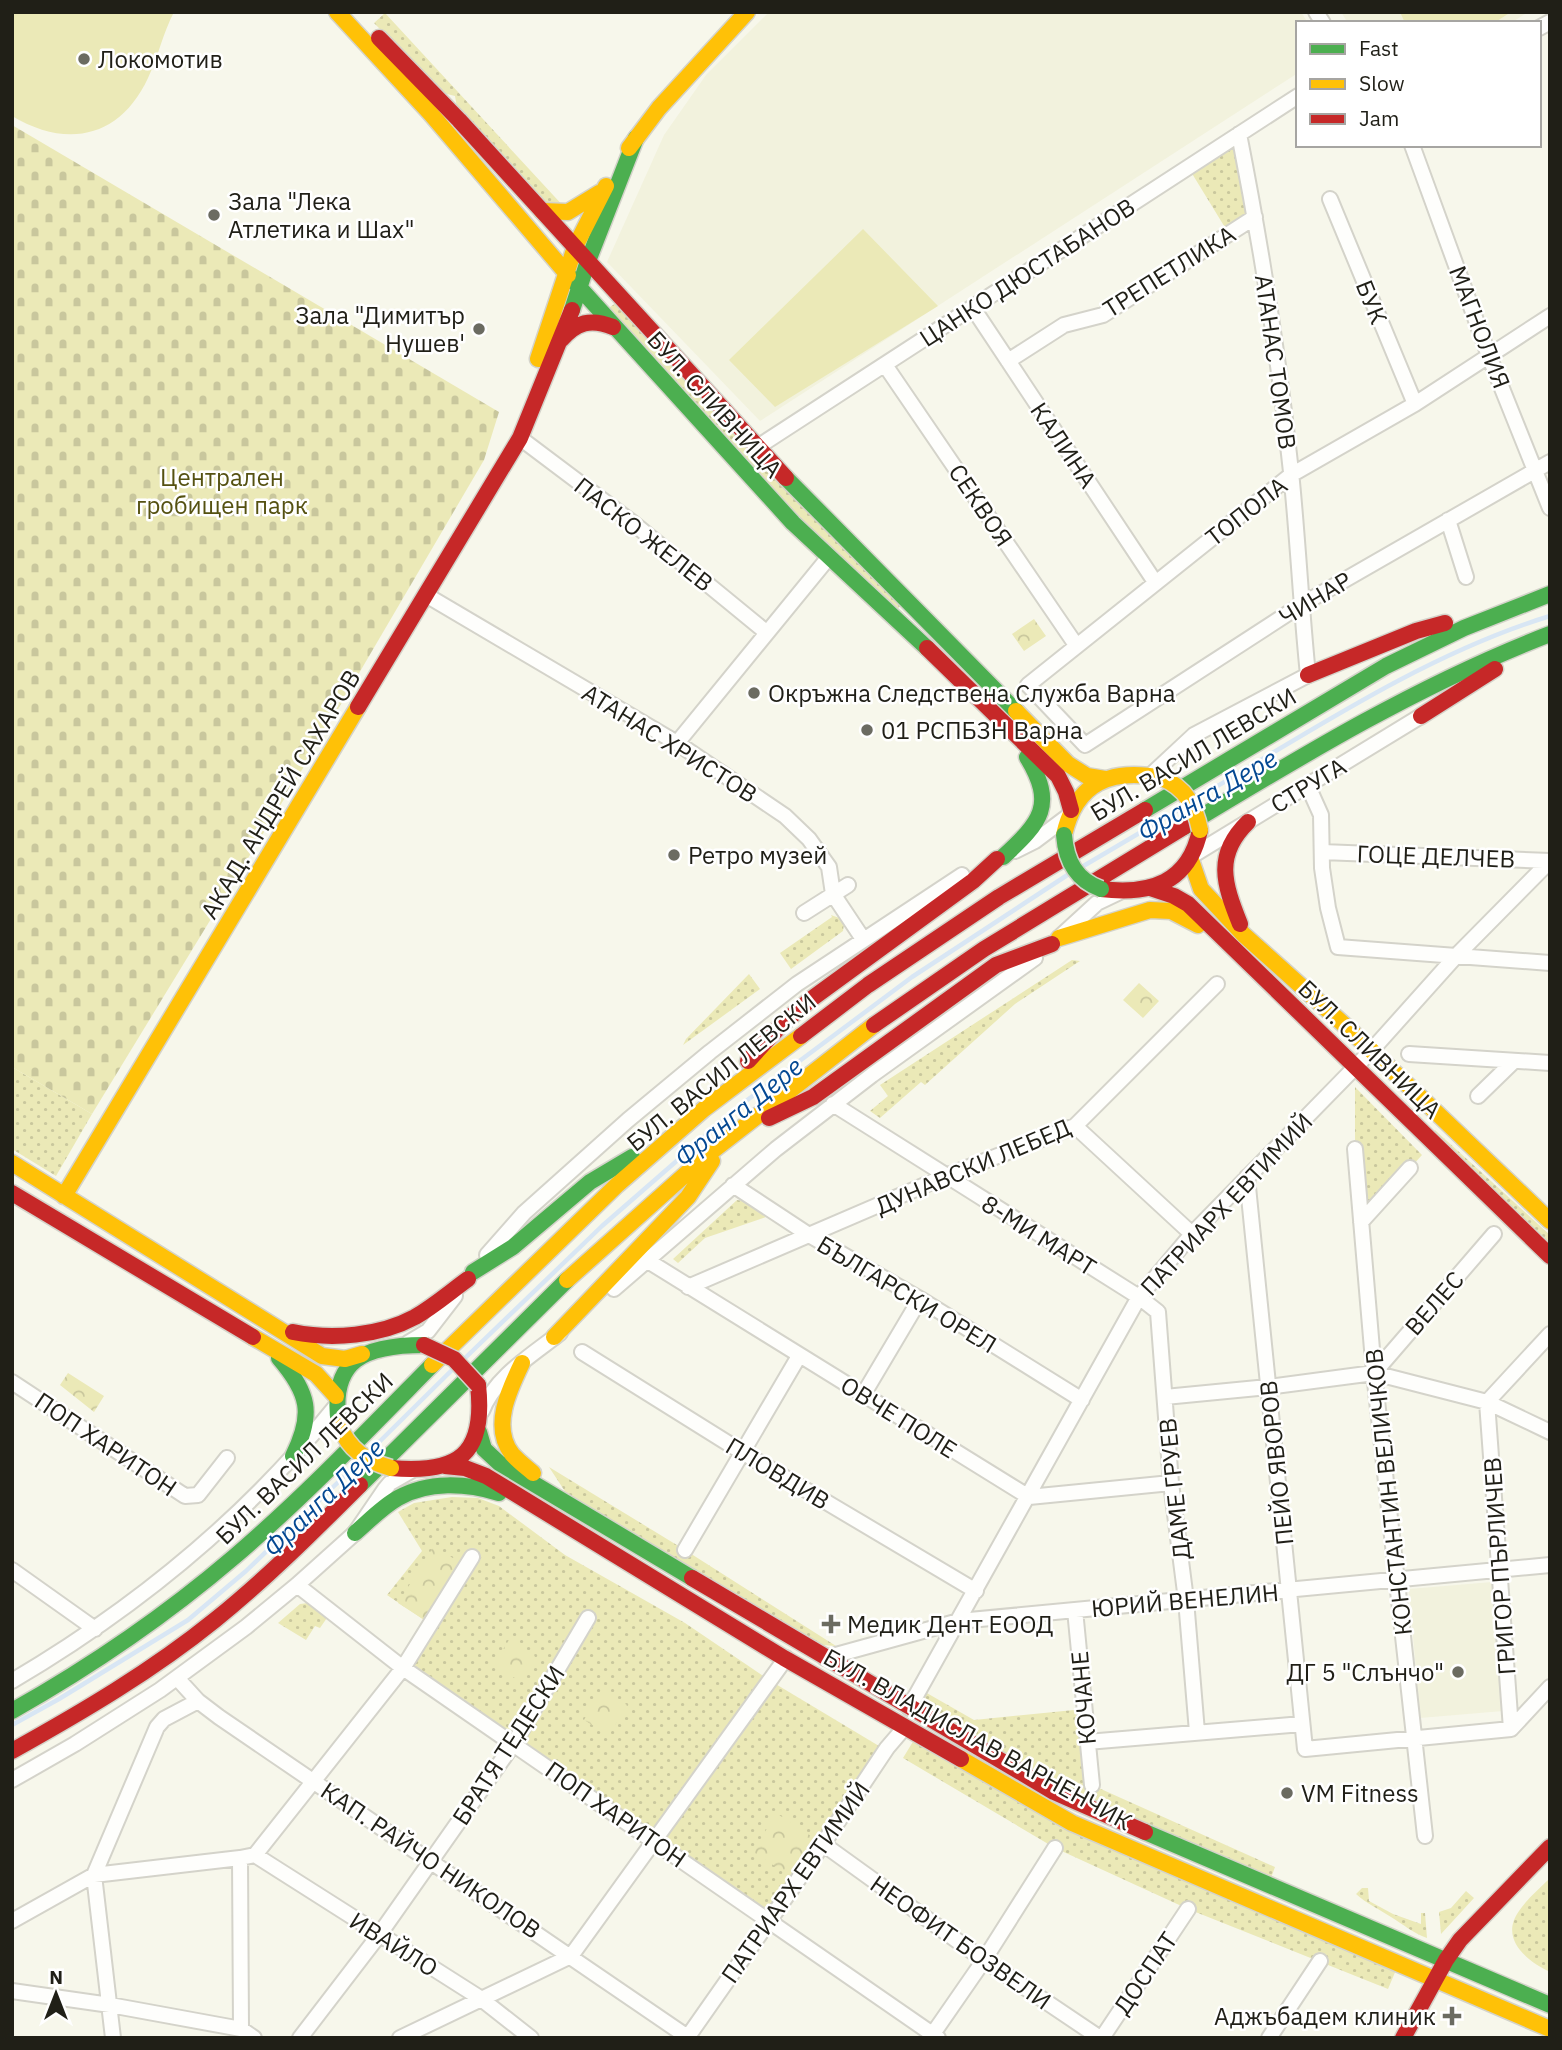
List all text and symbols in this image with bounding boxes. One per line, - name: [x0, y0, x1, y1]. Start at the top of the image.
- legend: [1296, 21, 1541, 147]
- text: Fast: [1359, 34, 1399, 62]
- place label: Локомотив: [98, 43, 223, 75]
- marker: Локомотив: [76, 51, 92, 67]
- text: Slow: [1359, 69, 1405, 97]
- text: Jam: [1359, 104, 1399, 132]
- place label: Зала "Лека Атлетика и Шах": [228, 185, 415, 245]
- street label: ЦАНКО ДЮСТАБАНОВ: [913, 190, 1141, 354]
- marker: Зала "Лека Атлетика и Шах": [206, 207, 222, 223]
- street label: ТРЕПЕТЛИКА: [1097, 218, 1241, 324]
- street label: МАГНОЛИЯ: [1442, 261, 1518, 393]
- street label: АТАНАС ТОМОВ: [1248, 272, 1304, 452]
- street label: БУК: [1349, 275, 1395, 329]
- place label: Зала "Димитър Нушев': [295, 299, 465, 359]
- marker: Зала "Димитър Нушев': [471, 321, 487, 337]
- street label: БУЛ. СЛИВНИЦА: [640, 324, 790, 484]
- street label: КАЛИНА: [1024, 396, 1104, 494]
- street label: СЕКВОЯ: [942, 458, 1020, 552]
- park label: Централен гробищен парк: [136, 461, 308, 521]
- street label: ТОПОЛА: [1199, 469, 1293, 553]
- street label: ПАСКО ЖЕЛЕВ: [568, 470, 720, 598]
- street label: ЧИНАР: [1273, 564, 1357, 632]
- street label: АКАД. АНДРЕЙ САХАРОВ: [193, 663, 367, 925]
- street label: АТАНАС ХРИСТОВ: [576, 676, 764, 810]
- place label: Окръжна Следствена Служба Варна: [768, 677, 1176, 709]
- street label: БУЛ. ВАСИЛ ЛЕВСКИ: [1084, 680, 1302, 828]
- marker: Окръжна Следствена Служба Варна: [746, 685, 762, 701]
- place label: 01 РСПБЗН Варна: [881, 714, 1083, 746]
- marker: 01 РСПБЗН Варна: [859, 722, 875, 738]
- water label: Франга Дере: [1131, 740, 1283, 848]
- street label: СТРУГА: [1264, 750, 1352, 820]
- street label: ГОЦЕ ДЕЛЧЕВ: [1356, 837, 1516, 875]
- place label: Ретро музей: [688, 839, 827, 871]
- marker: Ретро музей: [666, 847, 682, 863]
- street label: БУЛ. СЛИВНИЦА: [1292, 972, 1448, 1126]
- street label: БУЛ. ВАСИЛ ЛЕВСКИ: [620, 986, 822, 1158]
- water label: Франга Дере: [667, 1049, 809, 1173]
- street label: ПАТРИАРХ ЕВТИМИЙ: [1133, 1106, 1319, 1302]
- street label: ДУНАВСКИ ЛЕБЕД: [870, 1110, 1076, 1222]
- street label: 8-МИ МАРТ: [976, 1187, 1103, 1283]
- street label: БЪЛГАРСКИ ОРЕЛ: [811, 1228, 1003, 1360]
- street label: ВЕЛЕС: [1397, 1264, 1471, 1342]
- street label: КОНСТАНТИН ВЕЛИЧКОВ: [1357, 1347, 1419, 1637]
- street label: БУЛ. ВАСИЛ ЛЕВСКИ: [208, 1365, 400, 1551]
- street label: ОВЧЕ ПОЛЕ: [835, 1369, 963, 1465]
- street label: ПЕЙО ЯВОРОВ: [1251, 1379, 1301, 1547]
- street label: ПОП ХАРИТОН: [29, 1385, 183, 1503]
- street label: ДАМЕ ГРУЕВ: [1151, 1417, 1197, 1561]
- street label: ПЛОВДИВ: [720, 1430, 836, 1516]
- water label: Франга Дере: [255, 1431, 391, 1563]
- street label: ГРИГОР ПЪРЛИЧЕВ: [1475, 1456, 1523, 1676]
- street label: ЮРИЙ ВЕНЕЛИН: [1090, 1576, 1280, 1624]
- place label: Медик Дент ЕООД: [847, 1608, 1053, 1640]
- marker: Медик Дент ЕООД: [821, 1614, 841, 1634]
- street label: БУЛ. ВЛАДИСЛАВ ВАРНЕНЧИК: [818, 1641, 1138, 1837]
- street label: КОЧАНЕ: [1063, 1650, 1103, 1746]
- place label: ДГ 5 "Слънчо": [1286, 1656, 1444, 1688]
- street label: БРАТЯ ТЕДЕСКИ: [444, 1659, 572, 1831]
- marker: ДГ 5 "Слънчо": [1450, 1664, 1466, 1680]
- street label: ПОП ХАРИТОН: [539, 1754, 693, 1874]
- street label: КАП. РАЙЧО НИКОЛОВ: [315, 1774, 547, 1946]
- street label: ПАТРИАРХ ЕВТИМИЙ: [713, 1775, 877, 1989]
- place label: VM Fitness: [1301, 1777, 1419, 1809]
- marker: VM Fitness: [1279, 1785, 1295, 1801]
- street label: НЕОФИТ БОЗВЕЛИ: [864, 1868, 1058, 2016]
- street label: ИВАЙЛО: [344, 1904, 444, 1984]
- street label: ДОСПАТ: [1106, 1925, 1184, 2020]
- north arrow: [21, 1959, 91, 2029]
- text: N: [49, 1965, 63, 1989]
- place label: Аджъбадем клиник: [1214, 2000, 1436, 2032]
- marker: Аджъбадем клиник: [1442, 2006, 1462, 2026]

